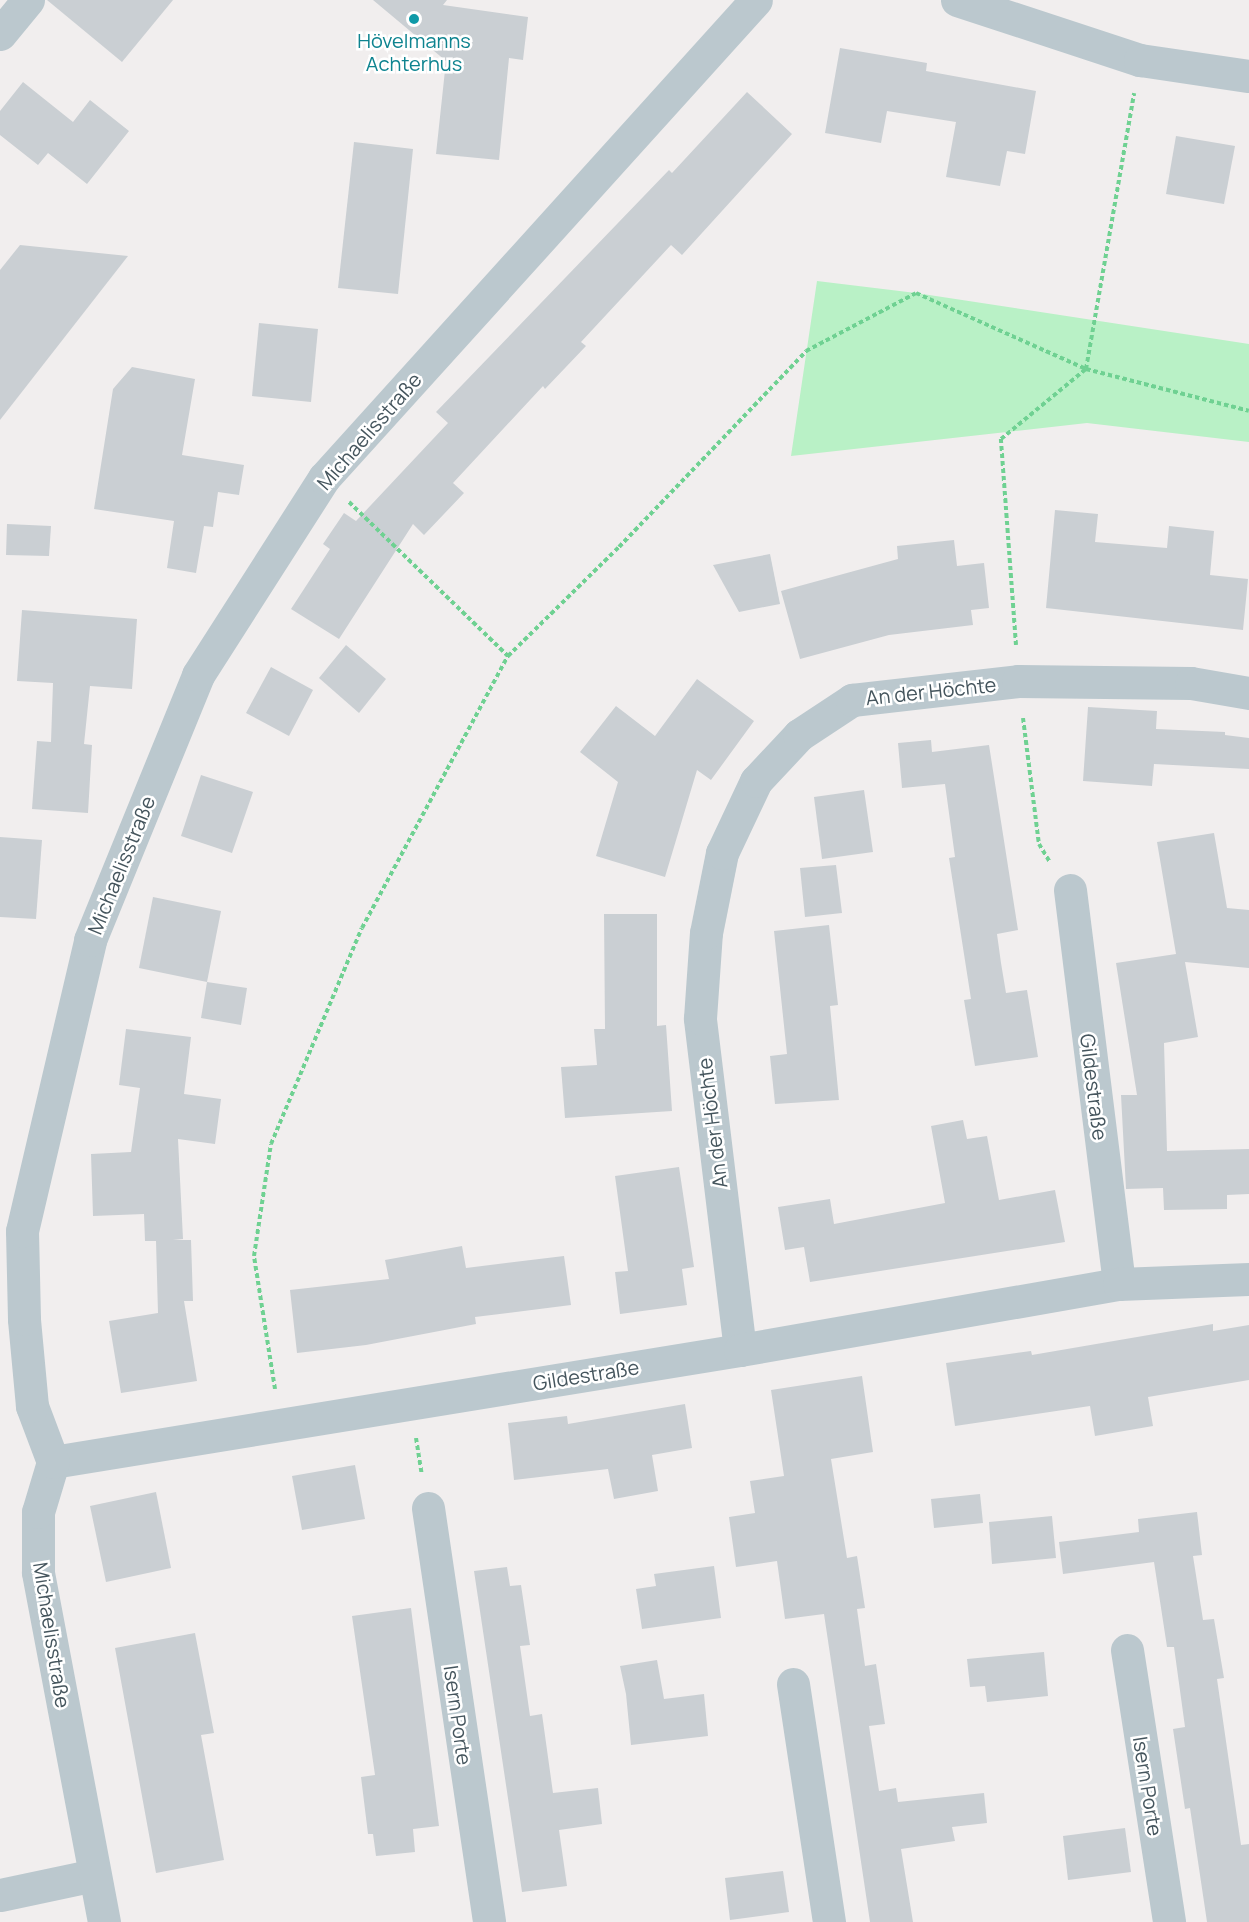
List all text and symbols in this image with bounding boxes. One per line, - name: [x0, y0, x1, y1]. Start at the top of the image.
- marker: Hövelmanns Achterhus: [407, 12, 421, 26]
- place label: Hövelmanns Achterhus: [357, 28, 471, 75]
- street label: Michaelisstraße: [312, 368, 426, 494]
- street label: An der Höchte: [865, 672, 997, 710]
- street label: Michaelisstraße: [82, 792, 160, 938]
- street label: Gildestraße: [1076, 1032, 1112, 1142]
- street label: An der Höchte: [692, 1056, 732, 1190]
- street label: Gildestraße: [531, 1355, 641, 1395]
- street label: Michaelisstraße: [29, 1560, 75, 1710]
- street label: Isern Porte: [439, 1664, 477, 1766]
- street label: Isern Porte: [1128, 1735, 1168, 1837]

